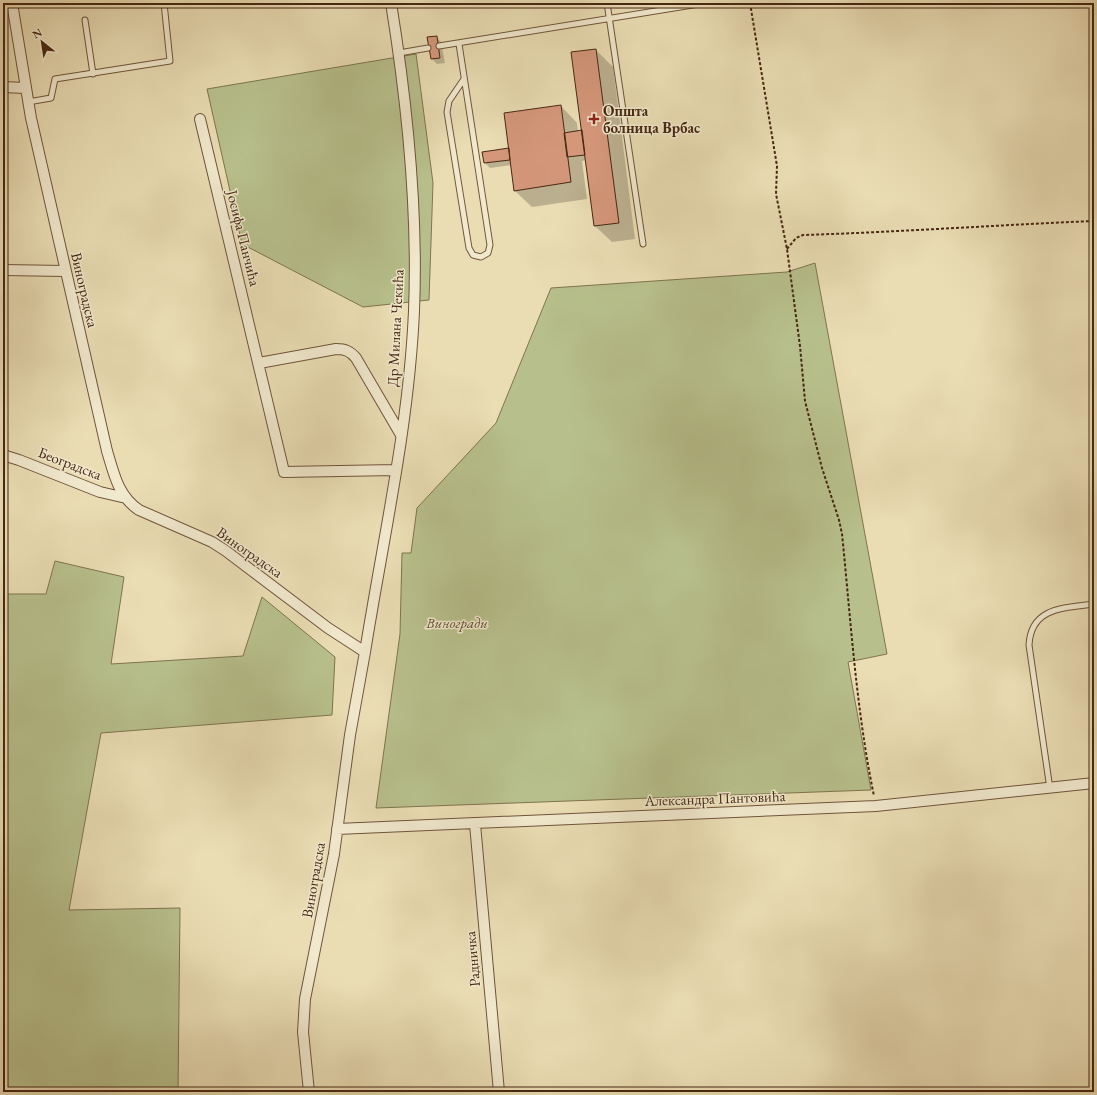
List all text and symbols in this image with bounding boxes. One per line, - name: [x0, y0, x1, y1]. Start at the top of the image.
- north arrow: [22, 22, 62, 62]
- text: N: [30, 25, 44, 42]
- place label: Општа болница Врбас: [603, 101, 700, 137]
- marker: Општа болница Врбас: [588, 113, 600, 125]
- street label: Јосифа Панчића: [222, 186, 265, 288]
- street label: Виноградска: [67, 251, 103, 329]
- street label: Др Милана Чекића: [382, 269, 408, 387]
- street label: Београдска: [36, 442, 104, 484]
- street label: Виноградска: [213, 522, 287, 582]
- park label: Виногради: [425, 613, 488, 632]
- street label: Александра Пантовића: [643, 786, 786, 810]
- street label: Виноградска: [297, 841, 329, 919]
- street label: Радничка: [460, 930, 484, 988]

